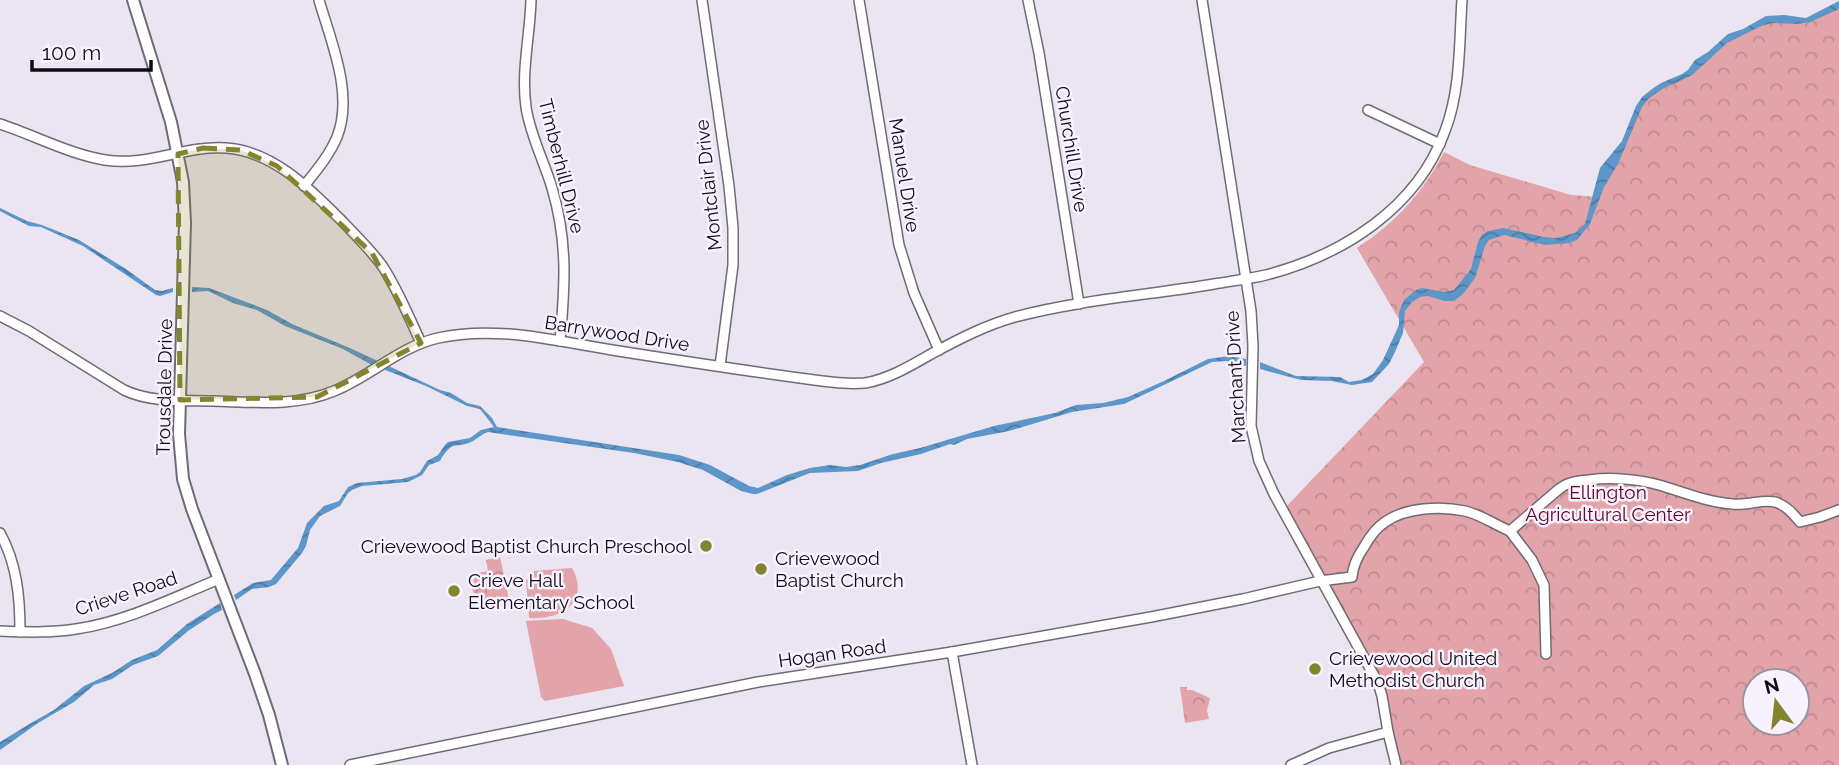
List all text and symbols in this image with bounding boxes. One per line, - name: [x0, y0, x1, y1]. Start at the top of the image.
- scale bar: [32, 28, 150, 72]
- text: 100 m: [42, 40, 101, 65]
- street label: Churchill Drive: [1051, 84, 1093, 214]
- street label: Timberhill Drive: [535, 96, 589, 236]
- street label: Manuel Drive: [885, 116, 925, 234]
- street label: Montclair Drive: [690, 118, 726, 252]
- street label: Marchant Drive: [1221, 310, 1249, 444]
- street label: Barrywood Drive: [543, 311, 691, 355]
- street label: Trousdale Drive: [152, 318, 176, 456]
- park label: Ellington Agricultural Center: [1525, 481, 1691, 525]
- place label: Crievewood Baptist Church Preschool: [361, 535, 693, 557]
- marker: Crievewood Baptist Church Preschool: [698, 538, 714, 554]
- place label: Crievewood Baptist Church: [775, 547, 904, 591]
- marker: Crievewood Baptist Church: [753, 561, 769, 577]
- street label: Crieve Road: [72, 566, 180, 620]
- place label: Crieve Hall Elementary School: [468, 569, 635, 613]
- marker: Crieve Hall Elementary School: [446, 583, 462, 599]
- street label: Hogan Road: [777, 635, 887, 671]
- place label: Crievewood United Methodist Church: [1329, 647, 1497, 691]
- marker: Crievewood United Methodist Church: [1307, 661, 1323, 677]
- north arrow: [1741, 667, 1811, 737]
- text: N: [1762, 673, 1781, 698]

